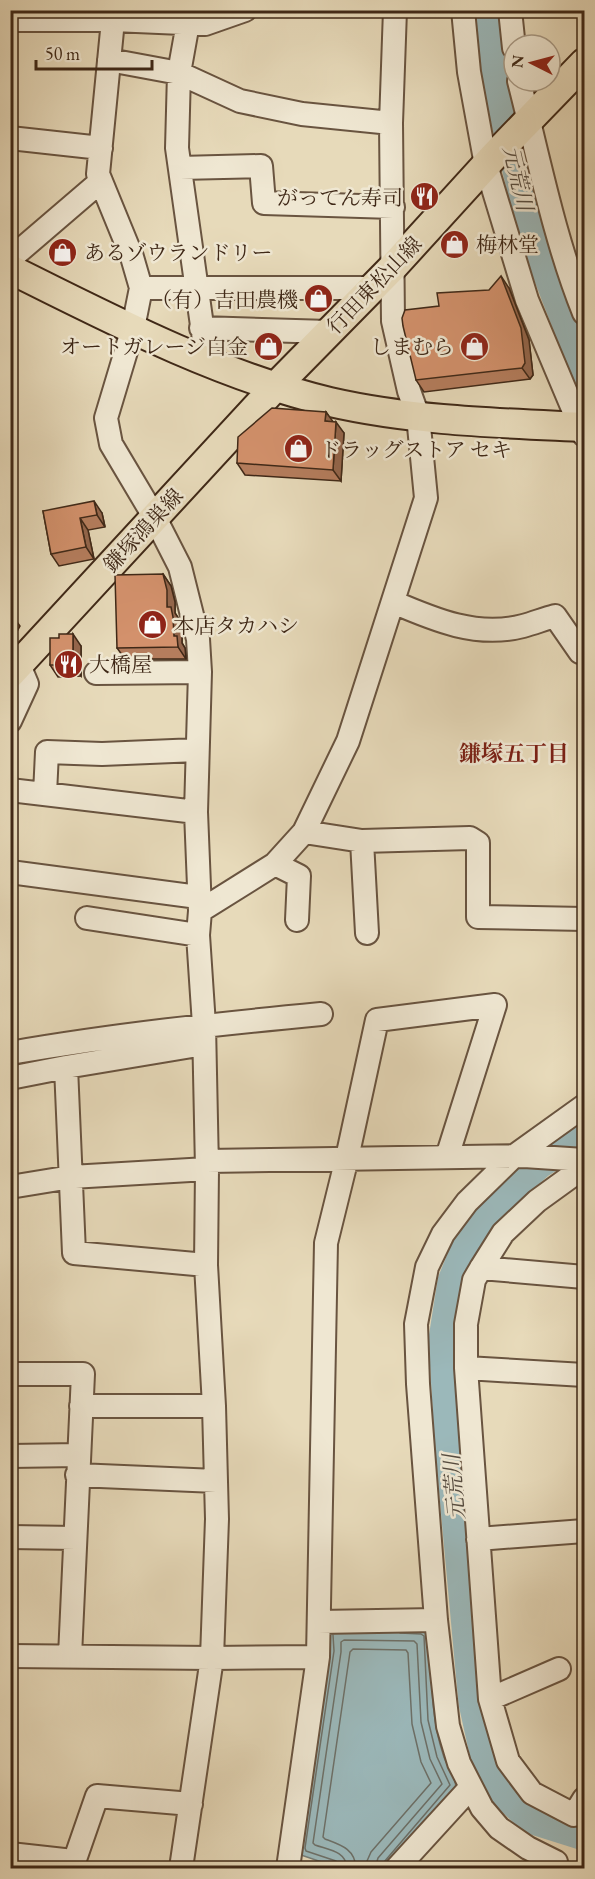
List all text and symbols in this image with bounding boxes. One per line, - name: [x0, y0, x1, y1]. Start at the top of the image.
- scale bar: [36, 33, 152, 71]
- north arrow: [502, 33, 562, 93]
- text: 50 m: [45, 42, 80, 65]
- text: N: [506, 54, 529, 69]
- water label: 元荒川: [496, 143, 540, 215]
- restaurant icon: がってん寿司: [408, 181, 440, 213]
- place label: がってん寿司: [277, 184, 403, 211]
- shop icon: 梅林堂: [439, 228, 471, 260]
- street label: 行田東松山線: [321, 230, 427, 340]
- place label: 梅林堂: [476, 231, 539, 258]
- shop icon: あるゾウランドリー: [47, 236, 79, 268]
- place label: あるゾウランドリー: [84, 239, 273, 266]
- shop icon: （有）吉田農機: [303, 283, 335, 315]
- place label: （有）吉田農機: [151, 286, 298, 313]
- shop icon: オートガレージ白金: [253, 330, 285, 362]
- shop icon: しまむら: [459, 330, 491, 362]
- place label: オートガレージ白金: [60, 333, 248, 360]
- place label: しまむら: [370, 333, 454, 360]
- shop icon: ドラッグストア セキ: [283, 433, 315, 465]
- place label: ドラッグストア セキ: [320, 436, 512, 463]
- street label: 鎌塚鴻巣線: [97, 482, 189, 578]
- shop icon: 本店タカハシ: [136, 609, 168, 641]
- place label: 本店タカハシ: [173, 612, 299, 639]
- restaurant icon: 大橋屋: [52, 648, 84, 680]
- place label: 大橋屋: [89, 651, 152, 678]
- district label: 鎌塚五丁目: [459, 739, 569, 768]
- water label: 元荒川: [437, 1451, 471, 1521]

